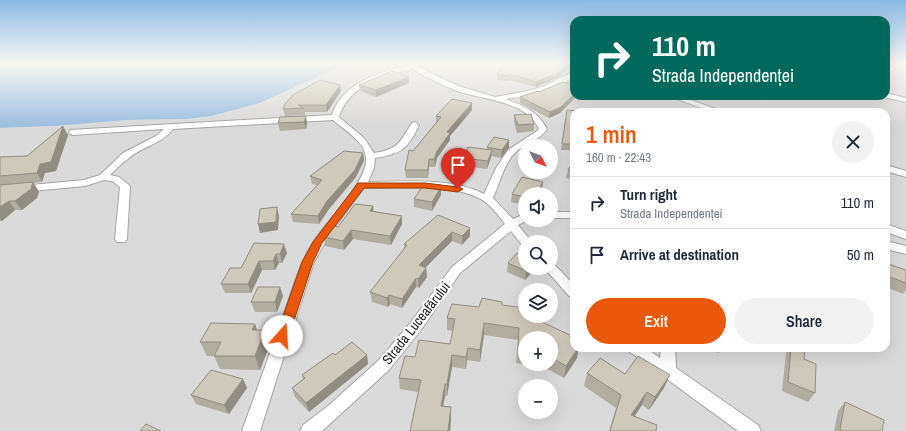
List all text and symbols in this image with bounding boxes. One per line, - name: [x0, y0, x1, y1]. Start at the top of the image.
- text: 110 m: [652, 27, 716, 65]
- icon: right: [586, 32, 638, 84]
- text: Strada Independenței: [652, 63, 794, 88]
- text: 1 min: [586, 118, 637, 150]
- button: close: [832, 121, 874, 163]
- north arrow: [518, 139, 558, 179]
- map controls: [518, 139, 558, 419]
- pin: [441, 148, 475, 189]
- text: 160 m · 22:43: [586, 149, 651, 166]
- icon: arrive: [447, 154, 469, 176]
- text: Turn right: [620, 184, 677, 205]
- button: sound: [518, 187, 558, 227]
- icon: right: [586, 192, 608, 214]
- text: 110 m: [841, 192, 874, 213]
- text: Strada Independenței: [620, 205, 723, 222]
- button: search: [518, 235, 558, 275]
- icon: arrive: [586, 244, 608, 266]
- text: Arrive at destination: [620, 244, 739, 265]
- text: 50 m: [847, 244, 874, 265]
- street label: Strada Luceafărului: [378, 278, 454, 368]
- button: layers: [518, 283, 558, 323]
- button: Exit: [586, 298, 726, 344]
- button: Share: [734, 298, 874, 344]
- position arrow: [261, 315, 303, 357]
- button: +: [518, 331, 558, 371]
- button: −: [518, 379, 558, 419]

